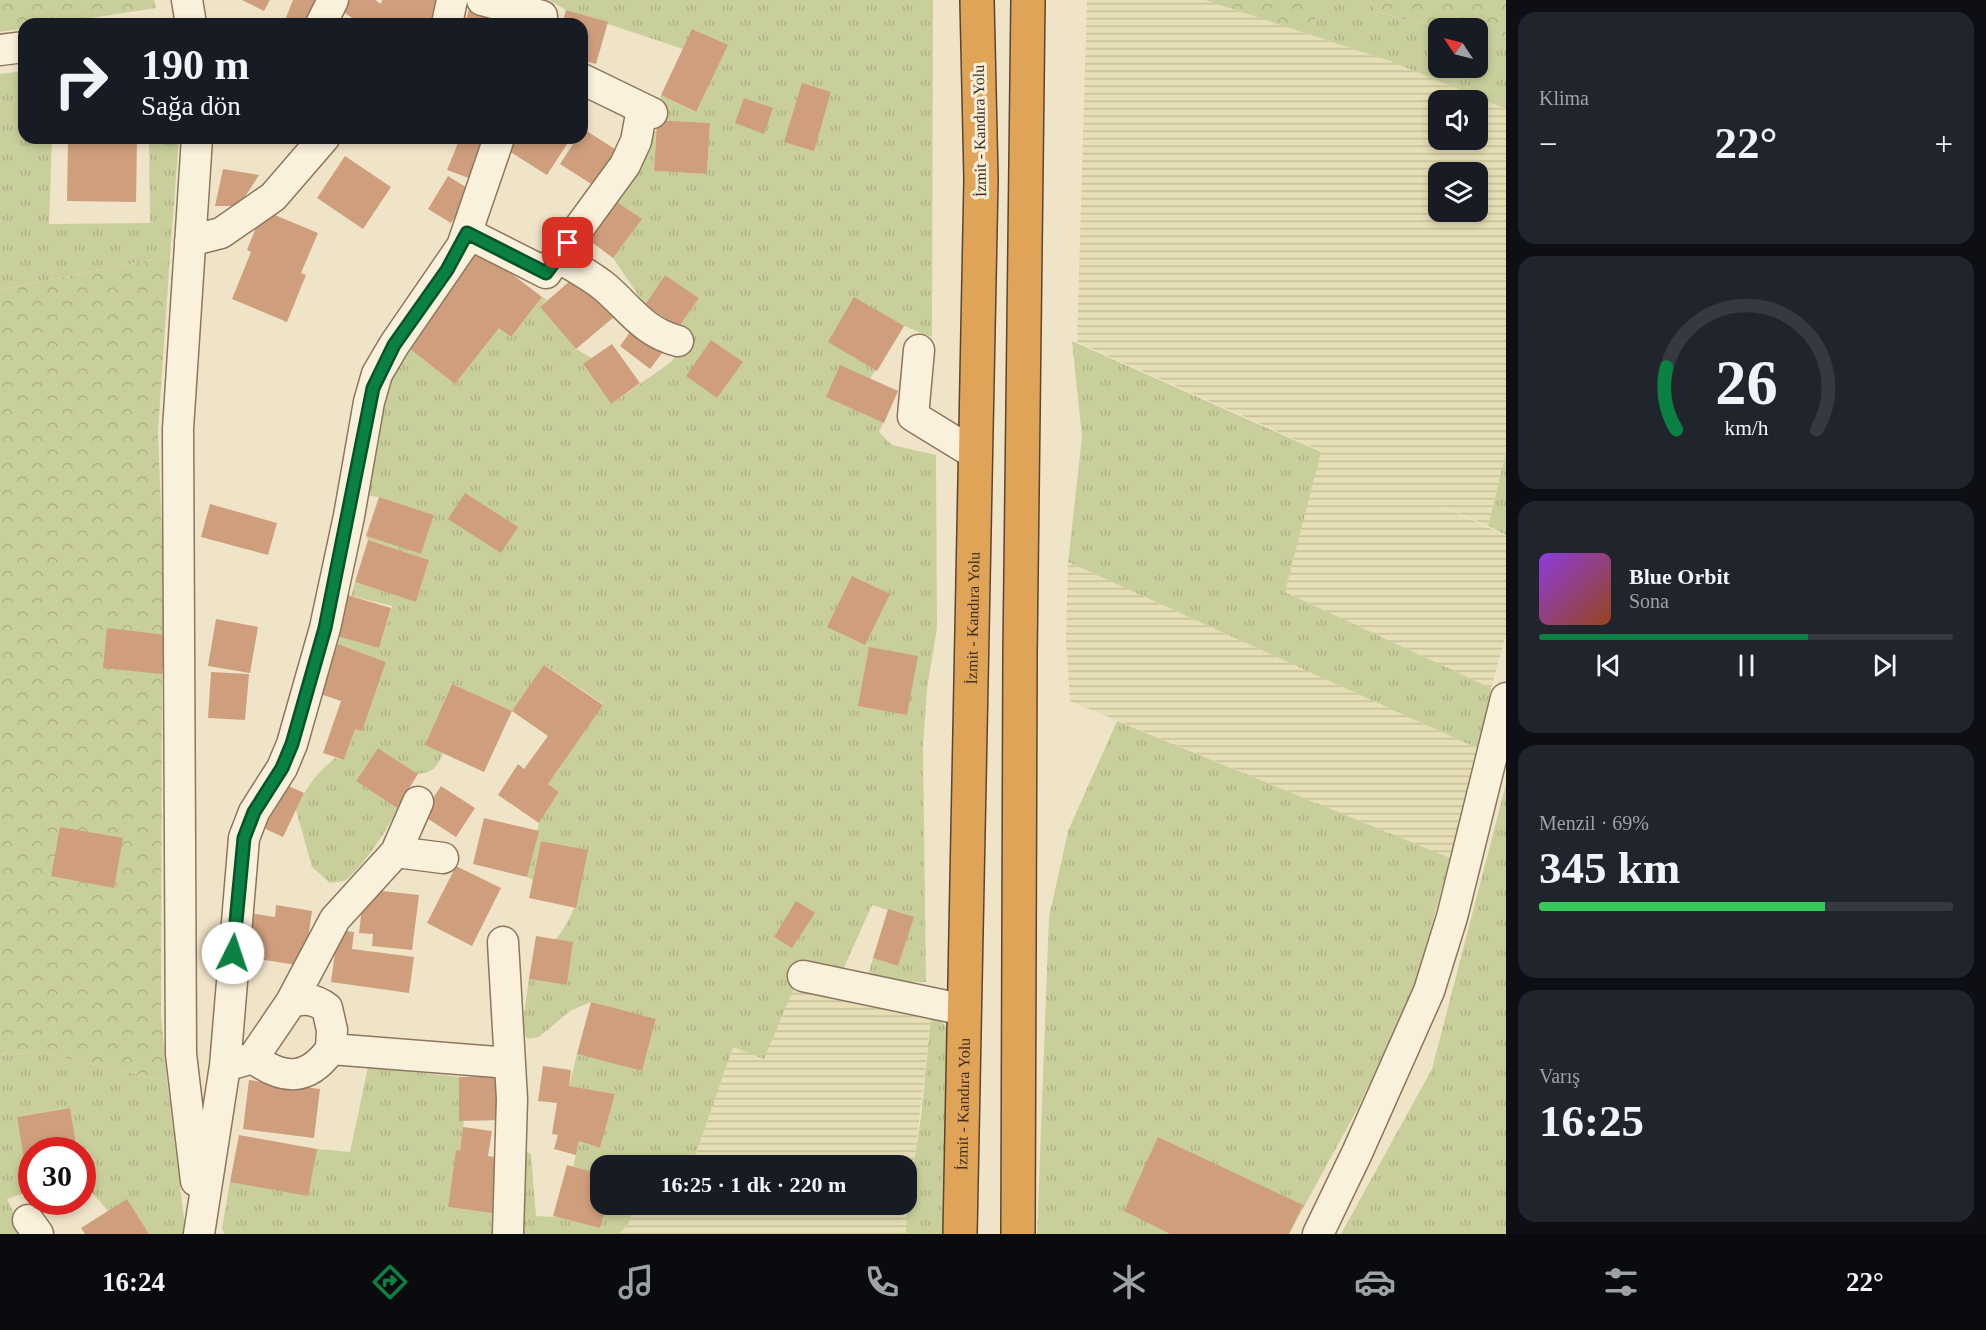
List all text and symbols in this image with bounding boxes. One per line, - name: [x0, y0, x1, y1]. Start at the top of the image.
- north arrow: [1428, 18, 1488, 78]
- map controls: [1428, 18, 1488, 222]
- icon: right: [42, 42, 120, 120]
- text: 190 m: [141, 42, 250, 88]
- street label: İzmit - Kandıra Yolu: [970, 65, 989, 197]
- text: Klima: [1539, 87, 1589, 109]
- button: sound: [1428, 90, 1488, 150]
- text: Sağa dön: [141, 91, 241, 121]
- text: 22°: [1715, 118, 1778, 168]
- text: −: [1539, 126, 1558, 162]
- text: +: [1934, 126, 1953, 162]
- button: layers: [1428, 162, 1488, 222]
- pin: [542, 217, 593, 268]
- icon: arrive: [551, 226, 584, 259]
- text: 26: [1715, 348, 1777, 417]
- text: km/h: [1724, 416, 1768, 440]
- street label: İzmit - Kandıra Yolu: [963, 552, 983, 685]
- text: Blue Orbit: [1629, 564, 1730, 589]
- text: Sona: [1629, 590, 1669, 612]
- icon: previous: [1592, 649, 1625, 682]
- icon: pause: [1730, 649, 1763, 682]
- icon: next: [1868, 649, 1901, 682]
- text: Menzil · 69%: [1539, 812, 1649, 834]
- text: 345 km: [1539, 843, 1680, 893]
- position arrow: [201, 921, 265, 985]
- street label: İzmit - Kandıra Yolu: [953, 1038, 973, 1170]
- text: Varış: [1539, 1065, 1580, 1087]
- text: 16:25: [1539, 1096, 1644, 1146]
- speed limit sign: 30: [18, 1137, 96, 1215]
- text: 16:25 · 1 dk · 220 m: [661, 1172, 846, 1197]
- icon: directions: [369, 1261, 411, 1303]
- icon: music: [615, 1261, 657, 1303]
- icon: phone: [861, 1261, 903, 1303]
- icon: climate: [1108, 1261, 1150, 1303]
- icon: car: [1354, 1261, 1396, 1303]
- icon: filters: [1600, 1261, 1642, 1303]
- text: 16:24: [102, 1267, 165, 1297]
- text: 22°: [1846, 1267, 1884, 1297]

